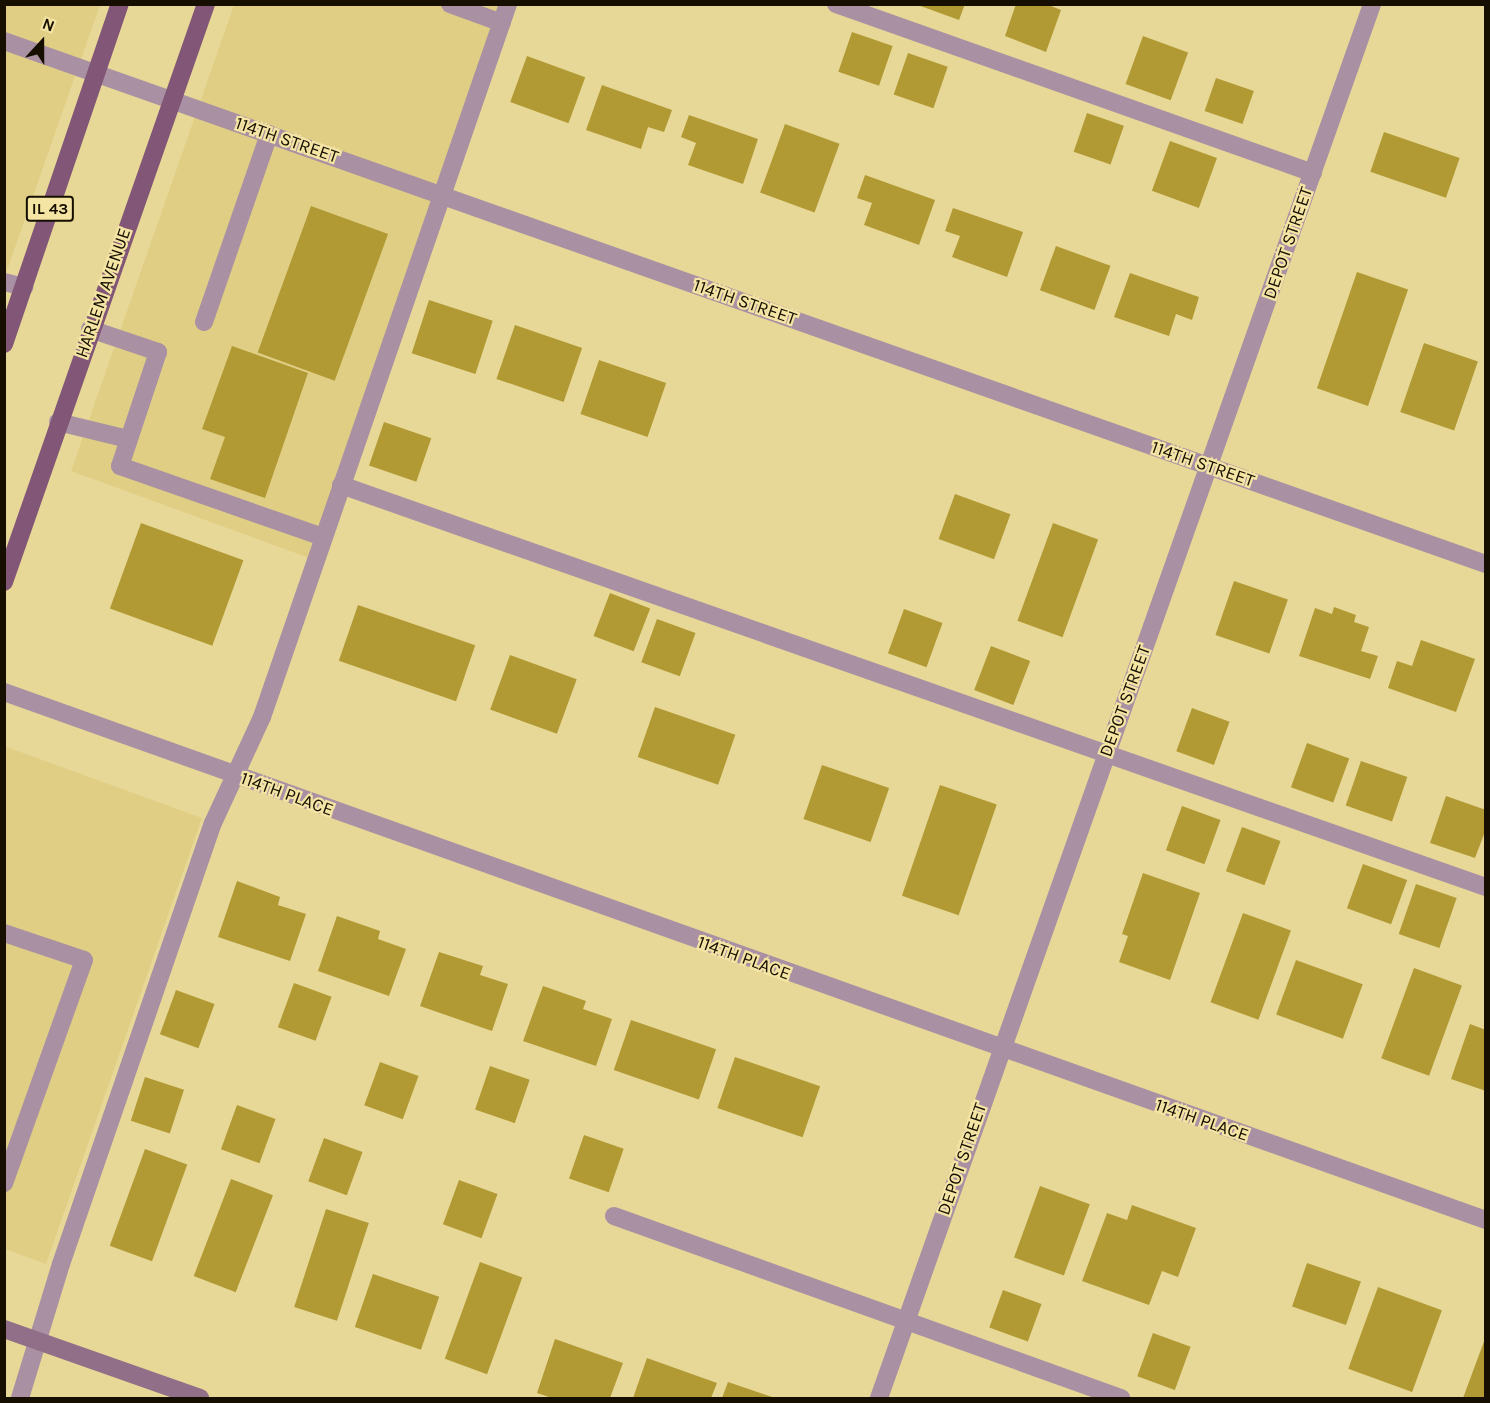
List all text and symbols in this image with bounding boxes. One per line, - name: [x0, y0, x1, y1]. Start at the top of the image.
- north arrow: [12, 12, 72, 72]
- text: N: [40, 14, 57, 36]
- street label: 114TH STREET: [233, 112, 341, 168]
- street label: DEPOT STREET: [1259, 184, 1317, 302]
- road number: IL 43: [25, 196, 76, 222]
- street label: HARLEM AVENUE: [71, 225, 135, 361]
- street label: 114TH STREET: [691, 274, 799, 330]
- street label: 114TH STREET: [1149, 436, 1257, 492]
- street label: DEPOT STREET: [1095, 642, 1155, 760]
- street label: 114TH PLACE: [238, 767, 336, 821]
- street label: 114TH PLACE: [695, 931, 793, 985]
- street label: 114TH PLACE: [1153, 1094, 1251, 1146]
- street label: DEPOT STREET: [933, 1100, 991, 1218]

